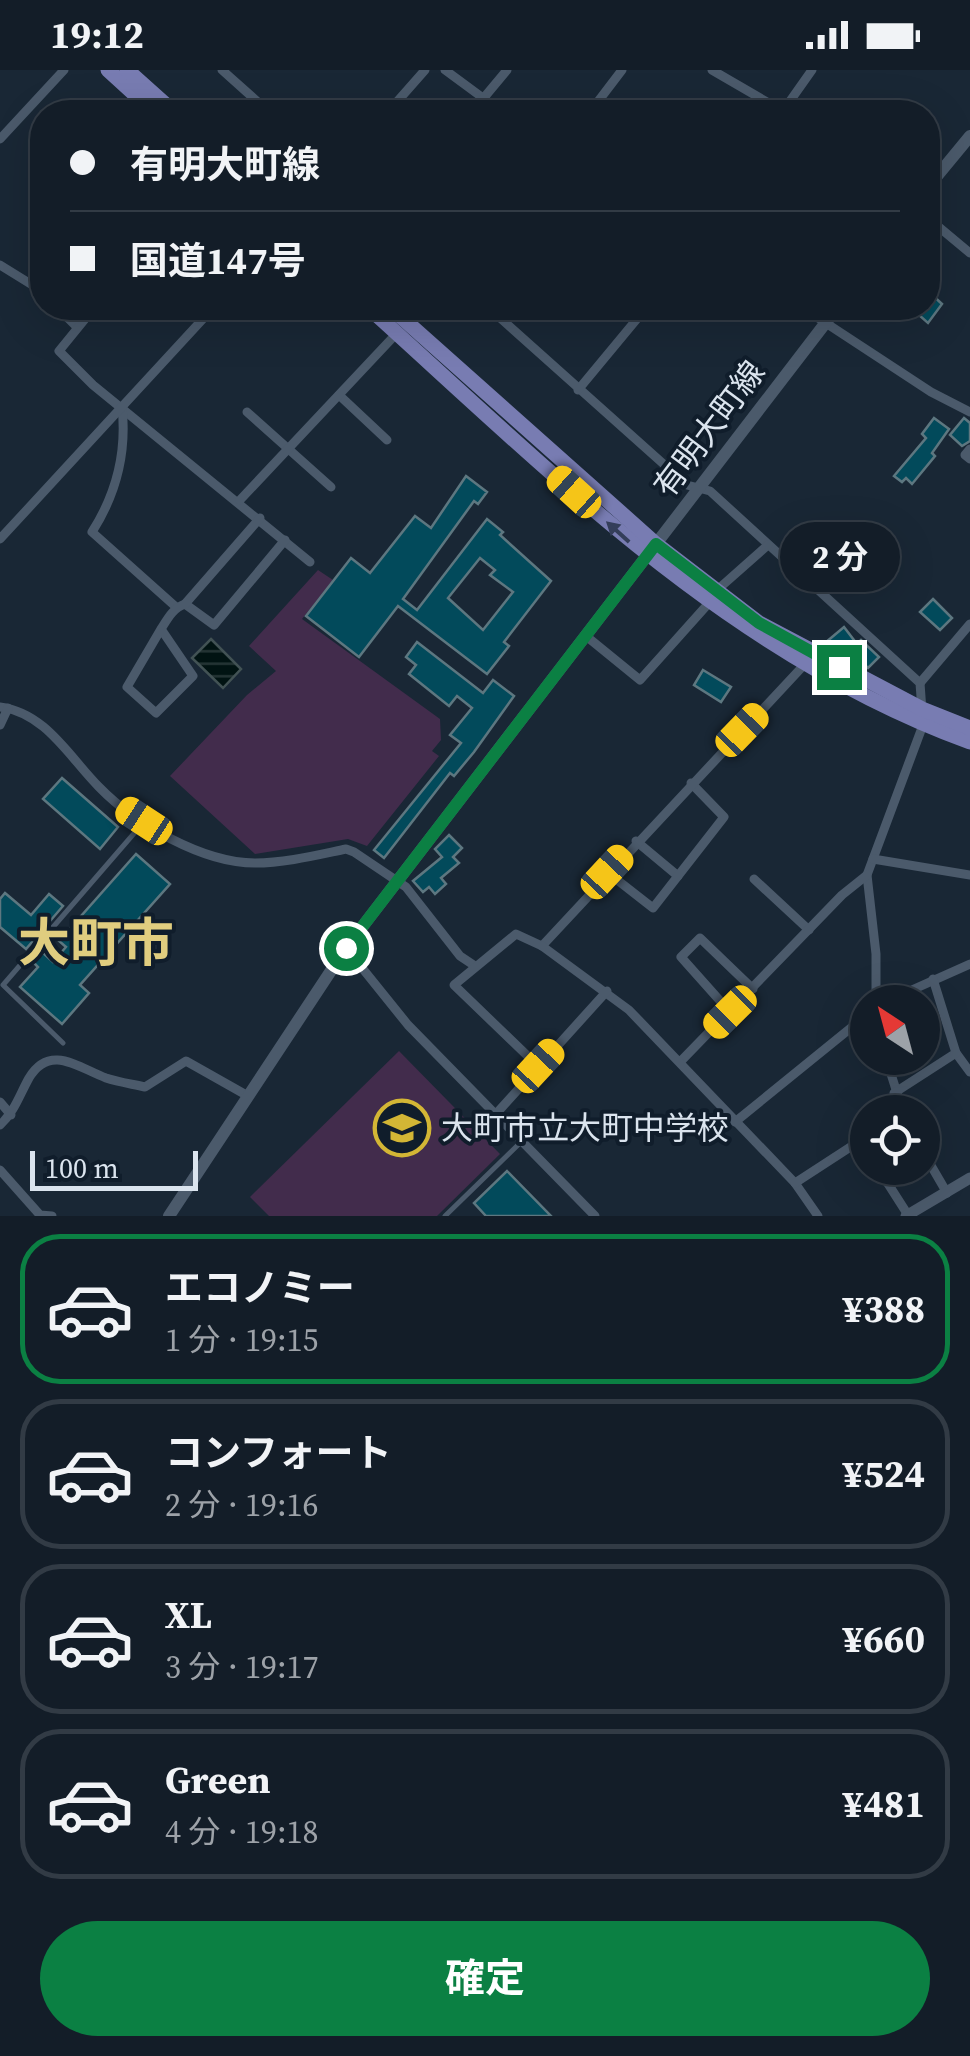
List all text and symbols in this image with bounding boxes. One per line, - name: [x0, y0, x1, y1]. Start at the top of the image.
- text: 19:12: [50, 9, 144, 61]
- text: 有明大町線: [130, 139, 320, 191]
- text: 国道147号: [130, 235, 306, 287]
- street label: 有明大町線: [643, 352, 775, 506]
- car: [542, 461, 606, 523]
- one-way arrow: [606, 521, 631, 543]
- callout: 2 分: [779, 522, 899, 592]
- text: 2 分: [812, 535, 868, 579]
- route end: [817, 645, 862, 690]
- car: [710, 698, 774, 762]
- car: [111, 792, 177, 850]
- car: [576, 840, 638, 904]
- district label: 大町市: [18, 907, 174, 978]
- route start: [324, 926, 369, 971]
- car: [698, 980, 762, 1044]
- north arrow: [850, 985, 940, 1075]
- map controls: [850, 985, 940, 1185]
- car: [507, 1034, 569, 1098]
- button: locate: [850, 1095, 940, 1185]
- school or university icon: 大町市立大町中学校: [372, 1098, 432, 1158]
- place label: 大町市立大町中学校: [441, 1106, 729, 1150]
- scale bar: [30, 1146, 198, 1190]
- text: 100 m: [45, 1149, 119, 1187]
- text: エコノミー: [165, 1262, 355, 1314]
- icon: car: [45, 1264, 135, 1354]
- text: ¥388: [843, 1283, 925, 1335]
- text: 1 分 · 19:15: [165, 1318, 319, 1362]
- text: コンフォート: [165, 1427, 392, 1479]
- icon: car: [45, 1429, 135, 1519]
- text: ¥524: [843, 1448, 925, 1500]
- text: 2 分 · 19:16: [165, 1483, 319, 1527]
- text: XL: [165, 1589, 212, 1641]
- icon: car: [45, 1594, 135, 1684]
- text: ¥660: [843, 1613, 925, 1665]
- text: 3 分 · 19:17: [165, 1645, 319, 1689]
- text: Green: [165, 1754, 271, 1806]
- icon: car: [45, 1759, 135, 1849]
- text: ¥481: [843, 1778, 925, 1830]
- text: 4 分 · 19:18: [165, 1810, 319, 1854]
- button: 確定: [40, 1921, 930, 2036]

